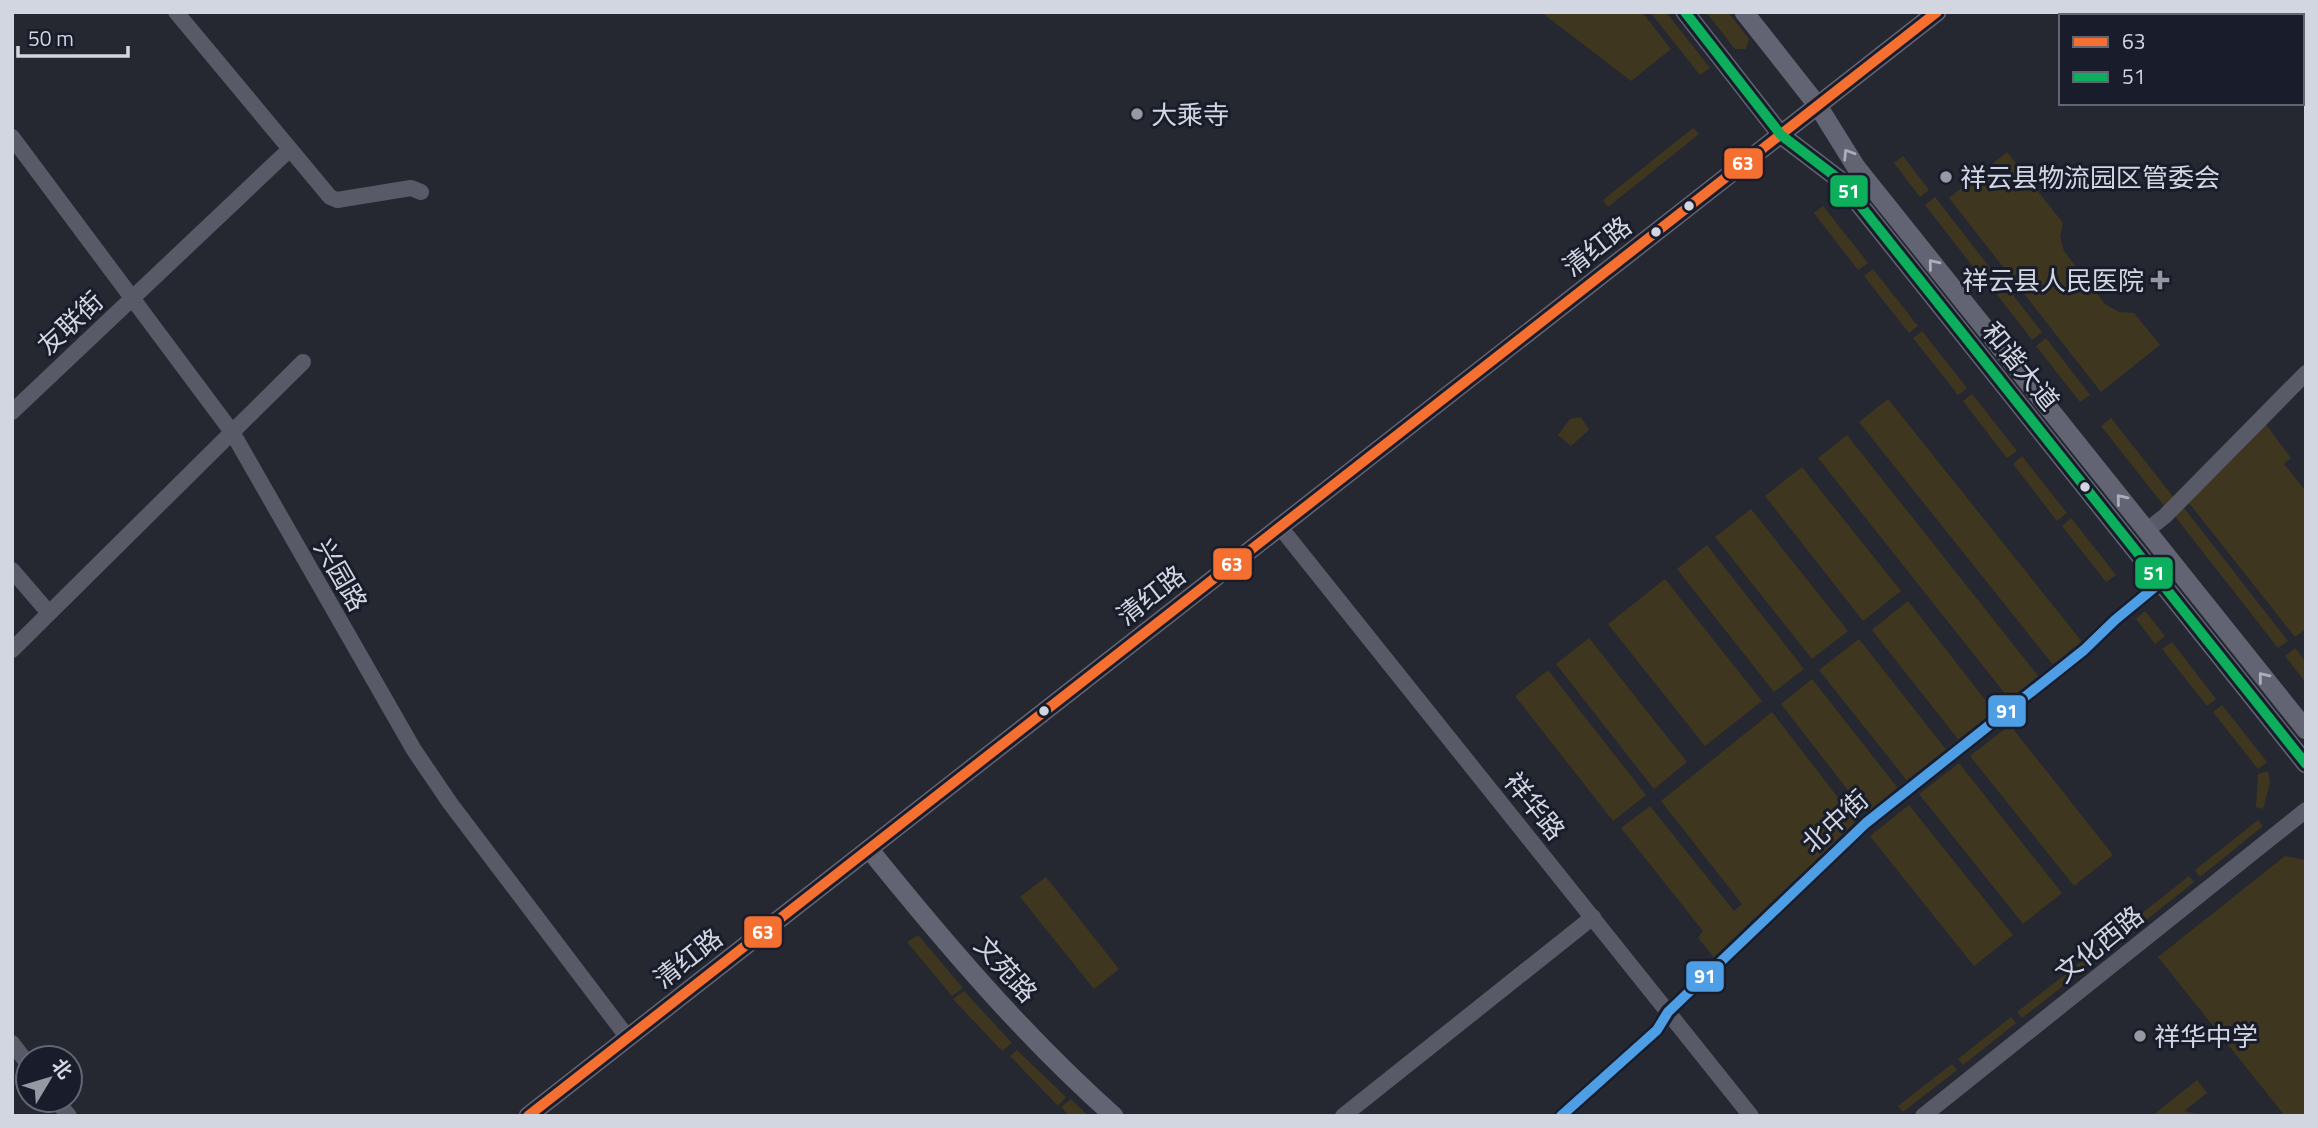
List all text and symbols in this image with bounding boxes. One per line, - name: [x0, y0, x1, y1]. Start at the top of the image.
- scale bar: [18, 14, 128, 58]
- legend: [2059, 14, 2304, 105]
- text: 50 m: [28, 22, 74, 54]
- text: 63: [2122, 25, 2146, 57]
- text: 51: [2122, 60, 2146, 92]
- place label: 大乘寺: [1151, 95, 1229, 134]
- marker: 大乘寺: [1129, 106, 1145, 122]
- line badge: 63: [1723, 147, 1764, 180]
- text: 63: [1732, 148, 1754, 177]
- one-way arrow: [1843, 148, 1856, 161]
- place label: 祥云县物流园区管委会: [1960, 158, 2220, 197]
- marker: 祥云县物流园区管委会: [1938, 169, 1954, 185]
- line badge: 51: [1829, 174, 1869, 208]
- text: 51: [1838, 176, 1860, 205]
- unlabelled marker: [1682, 199, 1696, 213]
- street label: 清红路: [1554, 207, 1640, 285]
- unlabelled marker: [1649, 225, 1663, 239]
- one-way arrow: [1929, 259, 1942, 272]
- place label: 祥云县人民医院: [1962, 261, 2144, 300]
- marker: 祥云县人民医院: [2150, 270, 2170, 290]
- street label: 友联街: [28, 282, 112, 364]
- street label: 和谐大道: [1973, 313, 2069, 419]
- unlabelled marker: [2078, 480, 2092, 494]
- one-way arrow: [2117, 495, 2130, 507]
- street label: 兴园路: [305, 531, 377, 619]
- line badge: 63: [1212, 547, 1253, 581]
- text: 63: [1221, 549, 1243, 578]
- street label: 清红路: [1108, 556, 1194, 634]
- line badge: 51: [2134, 556, 2174, 590]
- text: 51: [2143, 558, 2165, 587]
- one-way arrow: [2259, 672, 2272, 685]
- line badge: 91: [1987, 694, 2027, 728]
- text: 91: [1996, 696, 2018, 725]
- unlabelled marker: [1037, 704, 1051, 718]
- street label: 祥华路: [1495, 763, 1575, 849]
- street label: 北中街: [1793, 780, 1877, 862]
- street label: 文化西路: [2046, 896, 2152, 992]
- line badge: 63: [743, 915, 783, 949]
- text: 63: [752, 917, 774, 946]
- street label: 清红路: [645, 919, 731, 997]
- street label: 文苑路: [965, 927, 1047, 1011]
- line badge: 91: [1685, 960, 1725, 993]
- text: 91: [1694, 961, 1716, 990]
- place label: 祥华中学: [2154, 1017, 2258, 1056]
- marker: 祥华中学: [2132, 1028, 2148, 1044]
- north arrow: [14, 1044, 84, 1114]
- text: 北: [46, 1052, 80, 1085]

